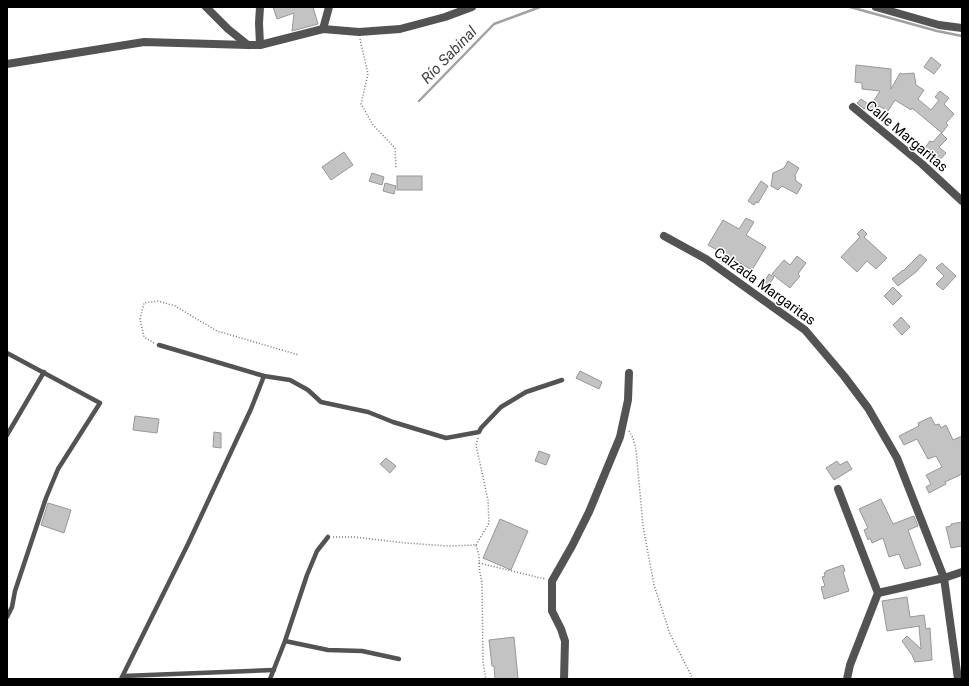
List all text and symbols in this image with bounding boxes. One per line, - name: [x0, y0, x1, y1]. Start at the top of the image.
- water label: Río Sabinal: [417, 22, 481, 87]
- street label: Calle Margaritas: [863, 97, 951, 175]
- street label: Calzada Margaritas: [711, 244, 819, 328]

